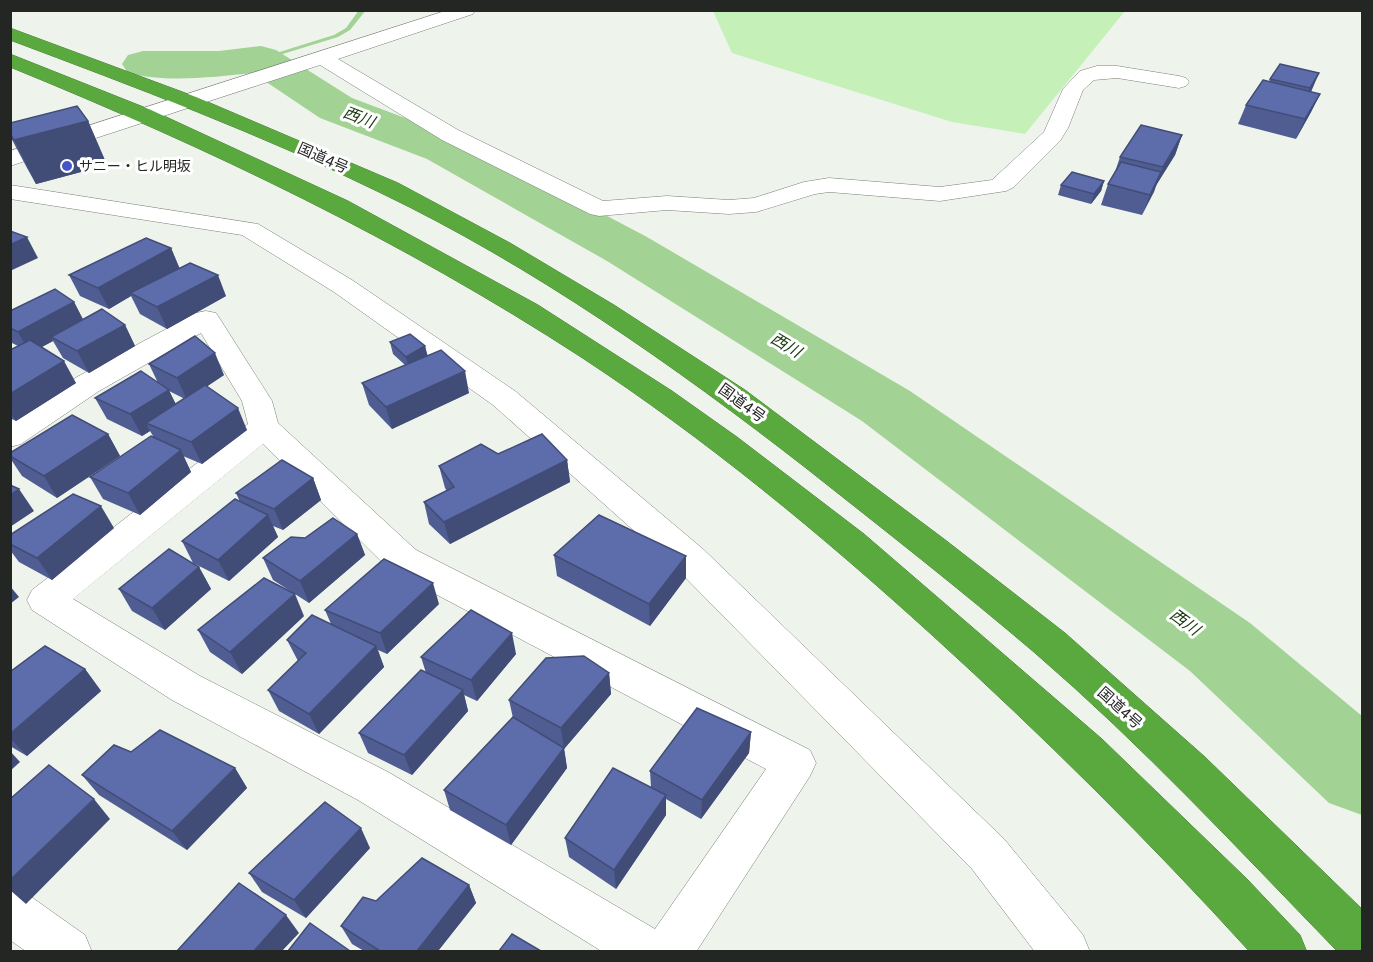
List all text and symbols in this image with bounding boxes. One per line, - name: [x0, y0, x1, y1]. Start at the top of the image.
- water label: 西川: [341, 102, 379, 132]
- street label: 国道4号: [295, 139, 351, 177]
- place label: サニー・ヒル明坂: [79, 158, 191, 174]
- marker: サニー・ヒル明坂: [60, 159, 74, 173]
- water label: 西川: [767, 329, 806, 362]
- street label: 国道4号: [715, 380, 769, 426]
- water label: 西川: [1166, 605, 1205, 640]
- street label: 国道4号: [1094, 683, 1146, 733]

